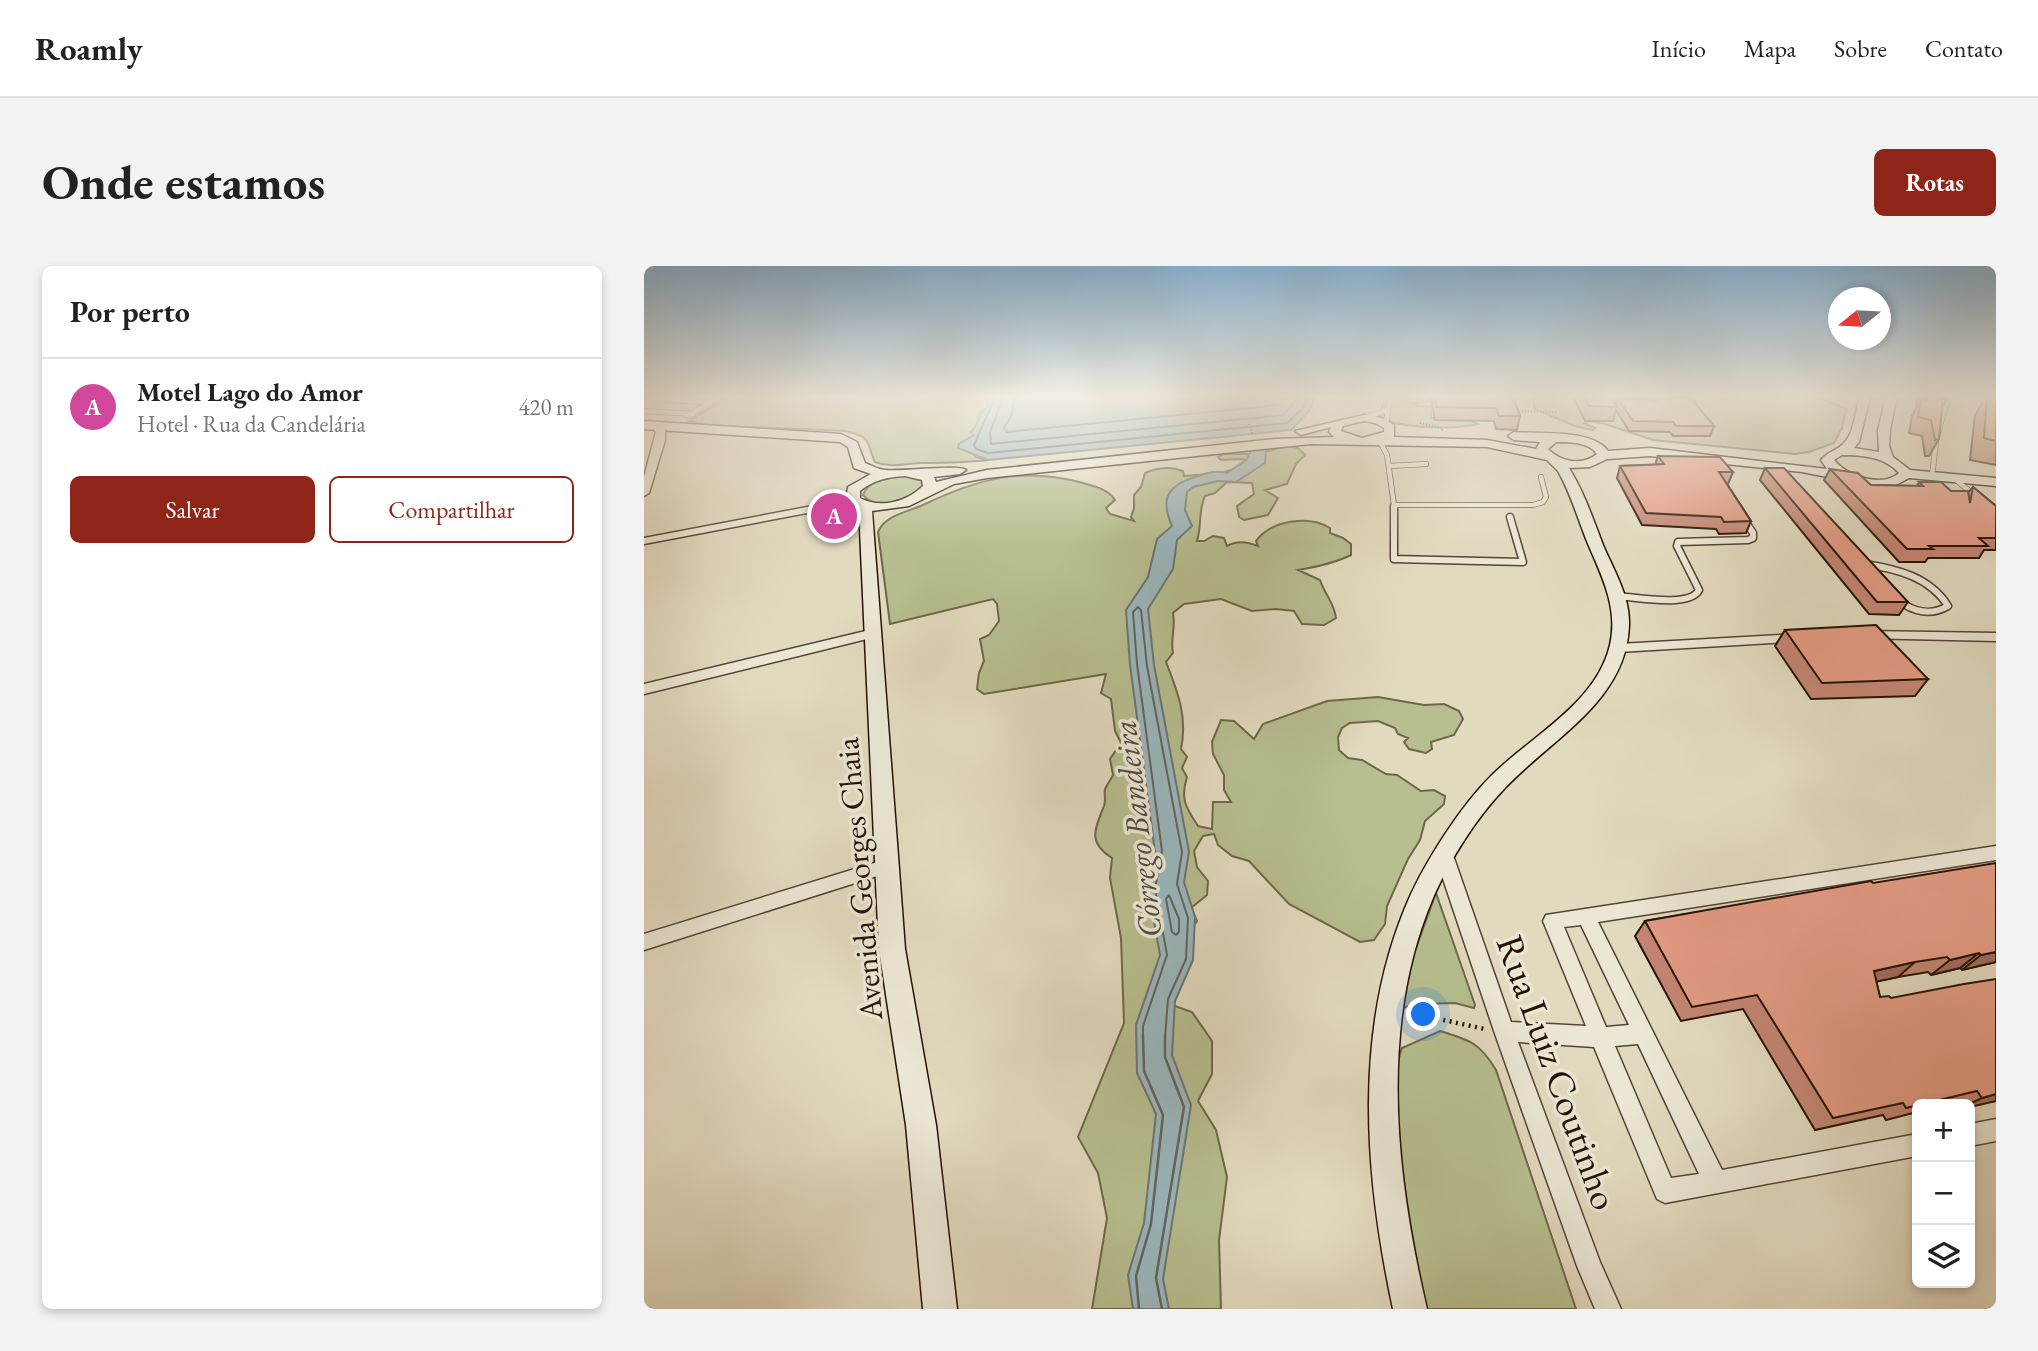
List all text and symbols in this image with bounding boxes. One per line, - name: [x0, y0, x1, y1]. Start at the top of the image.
- text: Roamly: [35, 27, 143, 70]
- text: Início: [1652, 33, 1706, 64]
- text: Mapa: [1744, 33, 1796, 64]
- text: Sobre: [1834, 33, 1887, 64]
- text: Contato: [1925, 33, 2003, 64]
- button: Rotas: [1874, 149, 1996, 216]
- text: Onde estamos: [42, 150, 325, 214]
- north arrow: [1828, 287, 1891, 350]
- text: Por perto: [70, 292, 190, 331]
- text: Motel Lago do Amor: [137, 375, 363, 409]
- text: A: [85, 392, 101, 422]
- text: 420 m: [518, 392, 574, 422]
- text: Hotel · Rua da Candelária: [137, 409, 366, 439]
- button: Salvar: [70, 476, 315, 543]
- button: Compartilhar: [329, 476, 574, 543]
- pin: A: [811, 490, 857, 542]
- water label: Córrego Bandeira: [1102, 718, 1172, 940]
- street label: Avenida Georges Chaia: [826, 736, 892, 1023]
- street label: Rua Luiz Coutinho: [1486, 928, 1630, 1216]
- your location: [1406, 997, 1440, 1031]
- map controls: [1912, 1099, 1975, 1288]
- button: +: [1912, 1099, 1975, 1162]
- button: −: [1912, 1162, 1975, 1225]
- button: layers: [1912, 1225, 1975, 1288]

